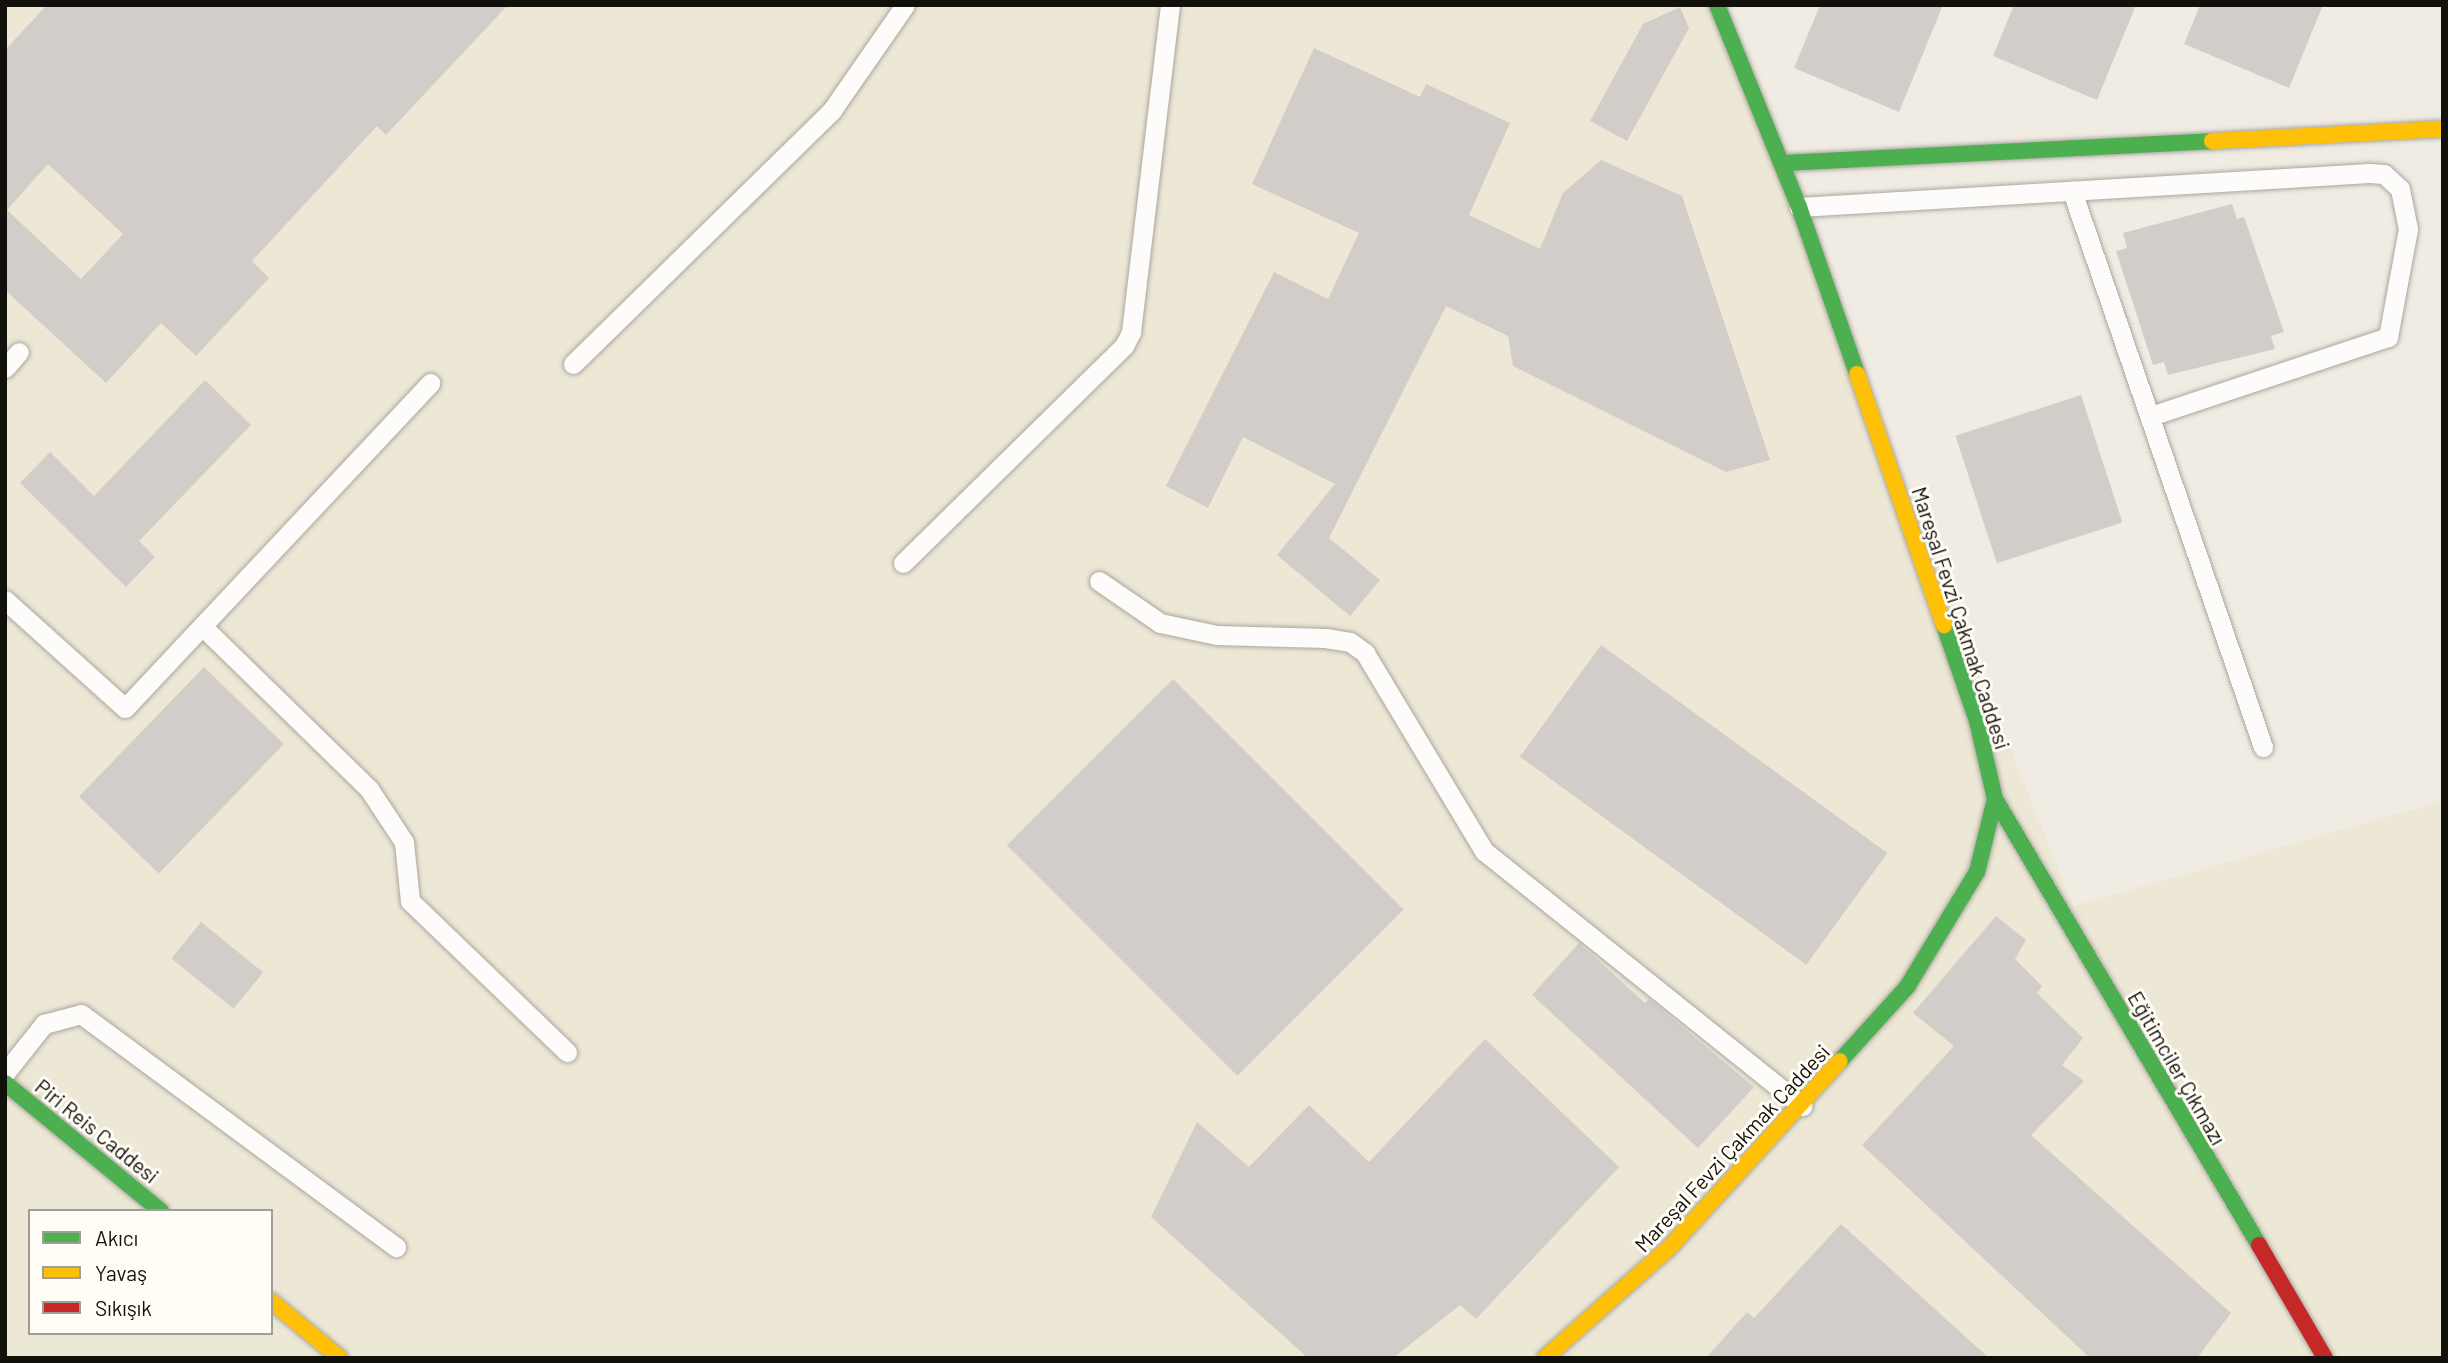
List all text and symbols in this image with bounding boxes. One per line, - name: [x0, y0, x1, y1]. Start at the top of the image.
- street label: Mareşal Fevzi Çakmak Caddesi: [1907, 484, 2015, 752]
- street label: Eğitimciler Çıkmazı: [2123, 987, 2231, 1149]
- street label: Mareşal Fevzi Çakmak Caddesi: [1629, 1039, 1835, 1257]
- street label: Piri Reis Caddesi: [30, 1074, 164, 1188]
- legend: [28, 1209, 273, 1335]
- text: Akıcı: [95, 1225, 138, 1250]
- text: Yavaş: [95, 1260, 147, 1285]
- text: Sıkışık: [95, 1295, 152, 1320]

